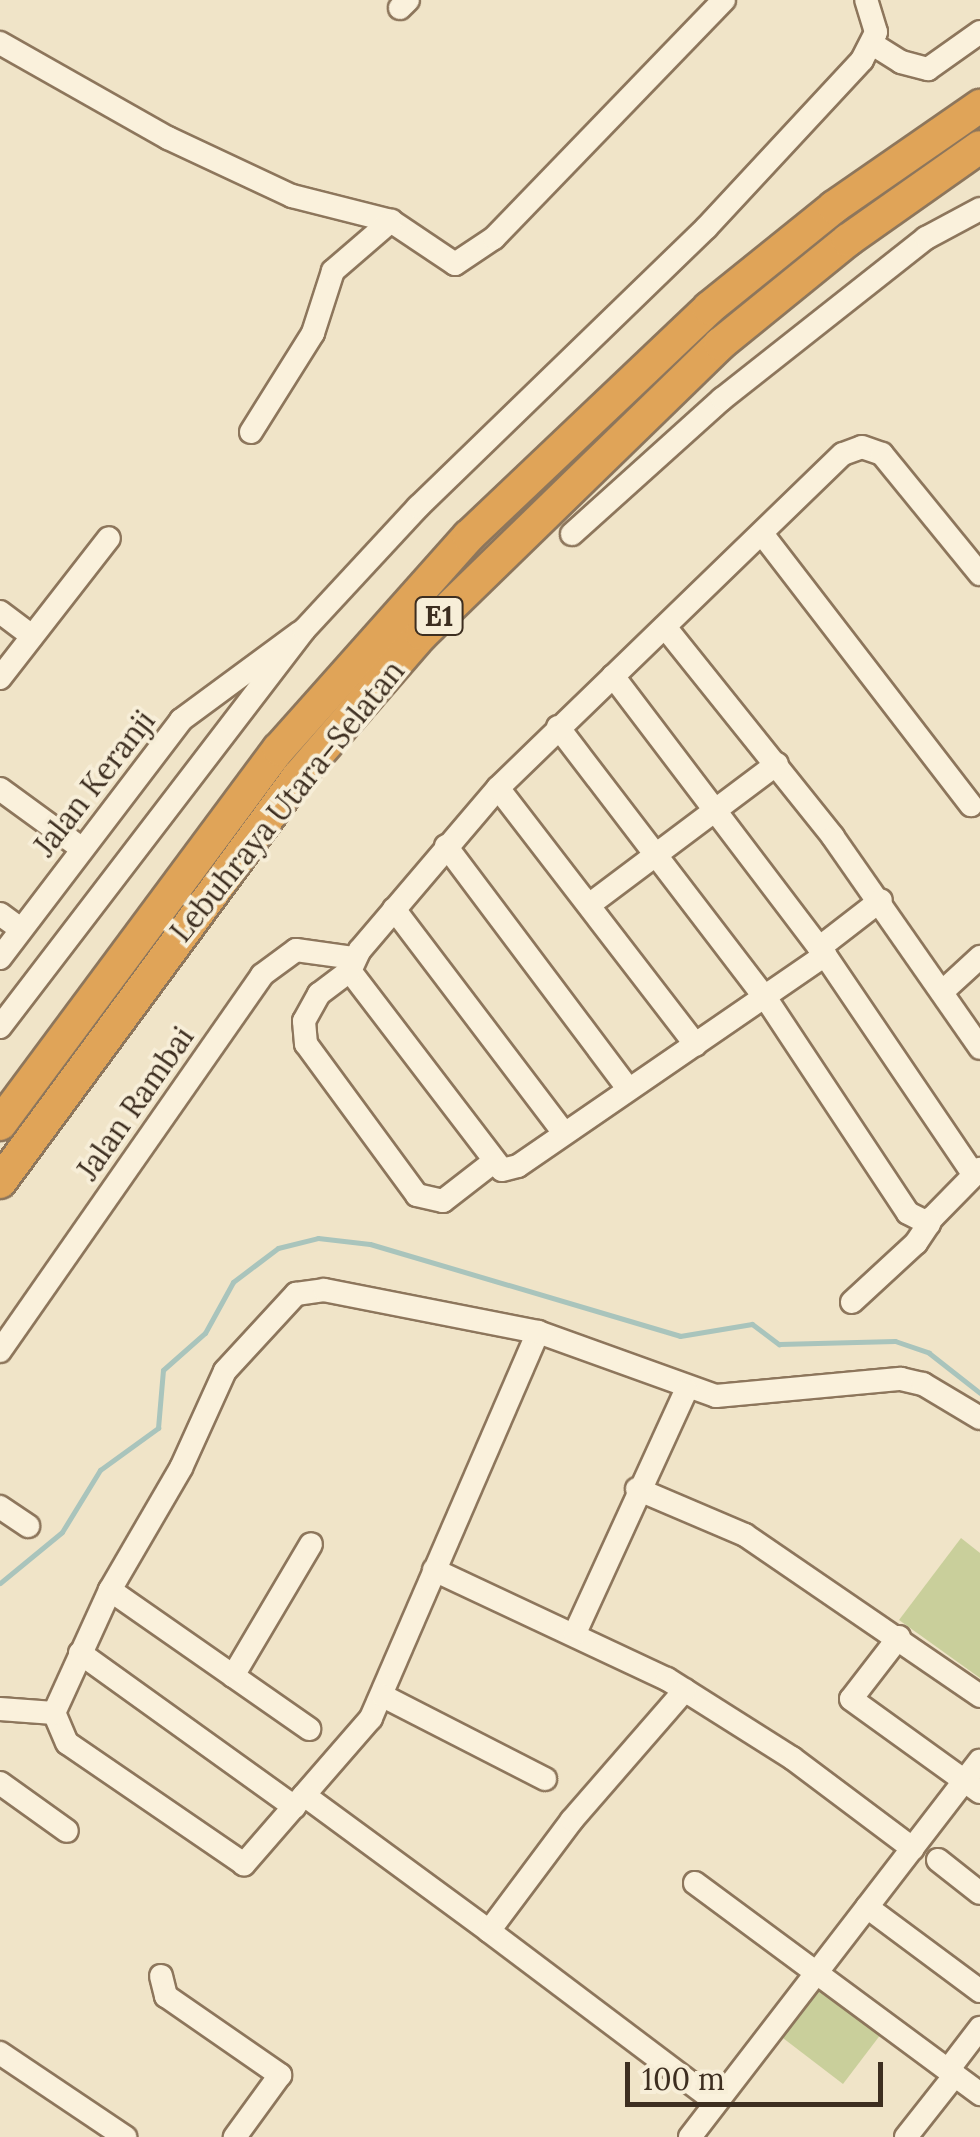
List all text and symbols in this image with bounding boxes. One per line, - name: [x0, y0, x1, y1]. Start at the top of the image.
- road number: E1: [414, 593, 464, 639]
- street label: Lebuhraya Utara–Selatan: [163, 653, 411, 949]
- street label: Jalan Keranji: [26, 703, 162, 863]
- street label: Jalan Rambai: [69, 1020, 201, 1186]
- scale bar: [630, 2042, 888, 2104]
- text: 100 m: [642, 2060, 725, 2098]

